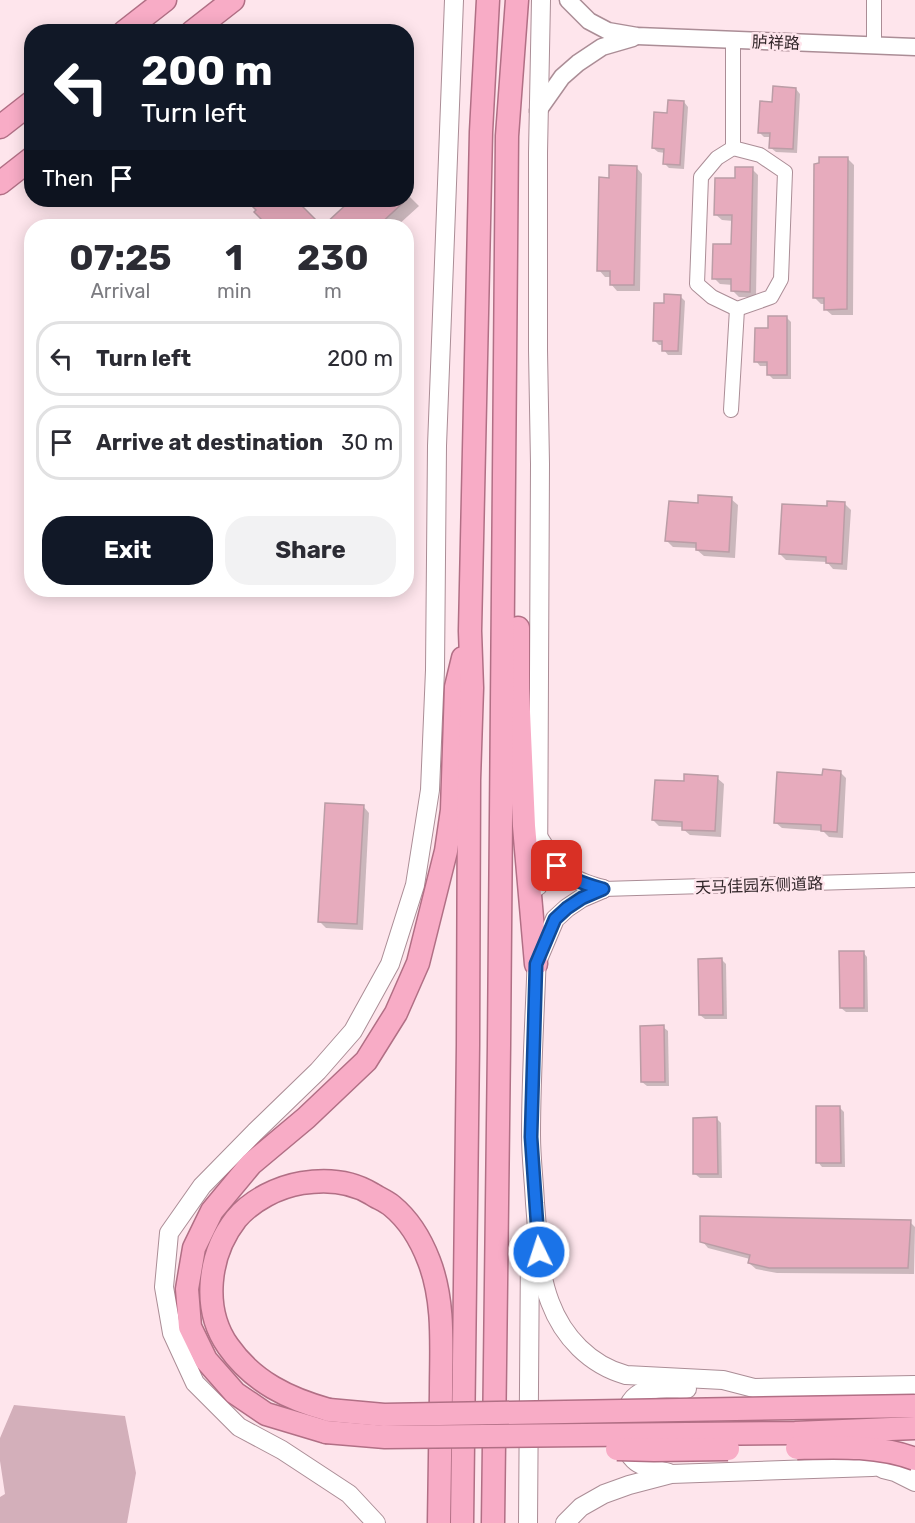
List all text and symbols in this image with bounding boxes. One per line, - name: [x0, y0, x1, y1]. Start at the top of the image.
- street label: 胪祥路: [752, 32, 800, 53]
- text: 200 m: [141, 46, 273, 96]
- icon: left: [42, 48, 120, 126]
- text: Turn left: [141, 97, 246, 129]
- icon: arrive: [105, 162, 138, 195]
- text: Then: [42, 165, 93, 192]
- text: 07:25: [69, 236, 172, 279]
- text: 1: [225, 236, 243, 279]
- text: 230: [297, 236, 369, 279]
- text: Arrival: [90, 279, 150, 303]
- text: min: [217, 279, 252, 303]
- text: m: [324, 279, 342, 303]
- icon: left: [45, 342, 78, 375]
- text: Turn left: [96, 345, 191, 372]
- text: 200 m: [327, 345, 393, 372]
- icon: arrive: [45, 426, 78, 459]
- text: Arrive at destination: [96, 429, 323, 456]
- text: 30 m: [341, 429, 393, 456]
- button: Exit: [42, 516, 213, 585]
- button: Share: [225, 516, 396, 585]
- pin: [531, 840, 582, 891]
- icon: arrive: [540, 849, 573, 882]
- street label: 天马佳园东侧道路: [695, 874, 823, 897]
- position arrow: [507, 1220, 571, 1284]

